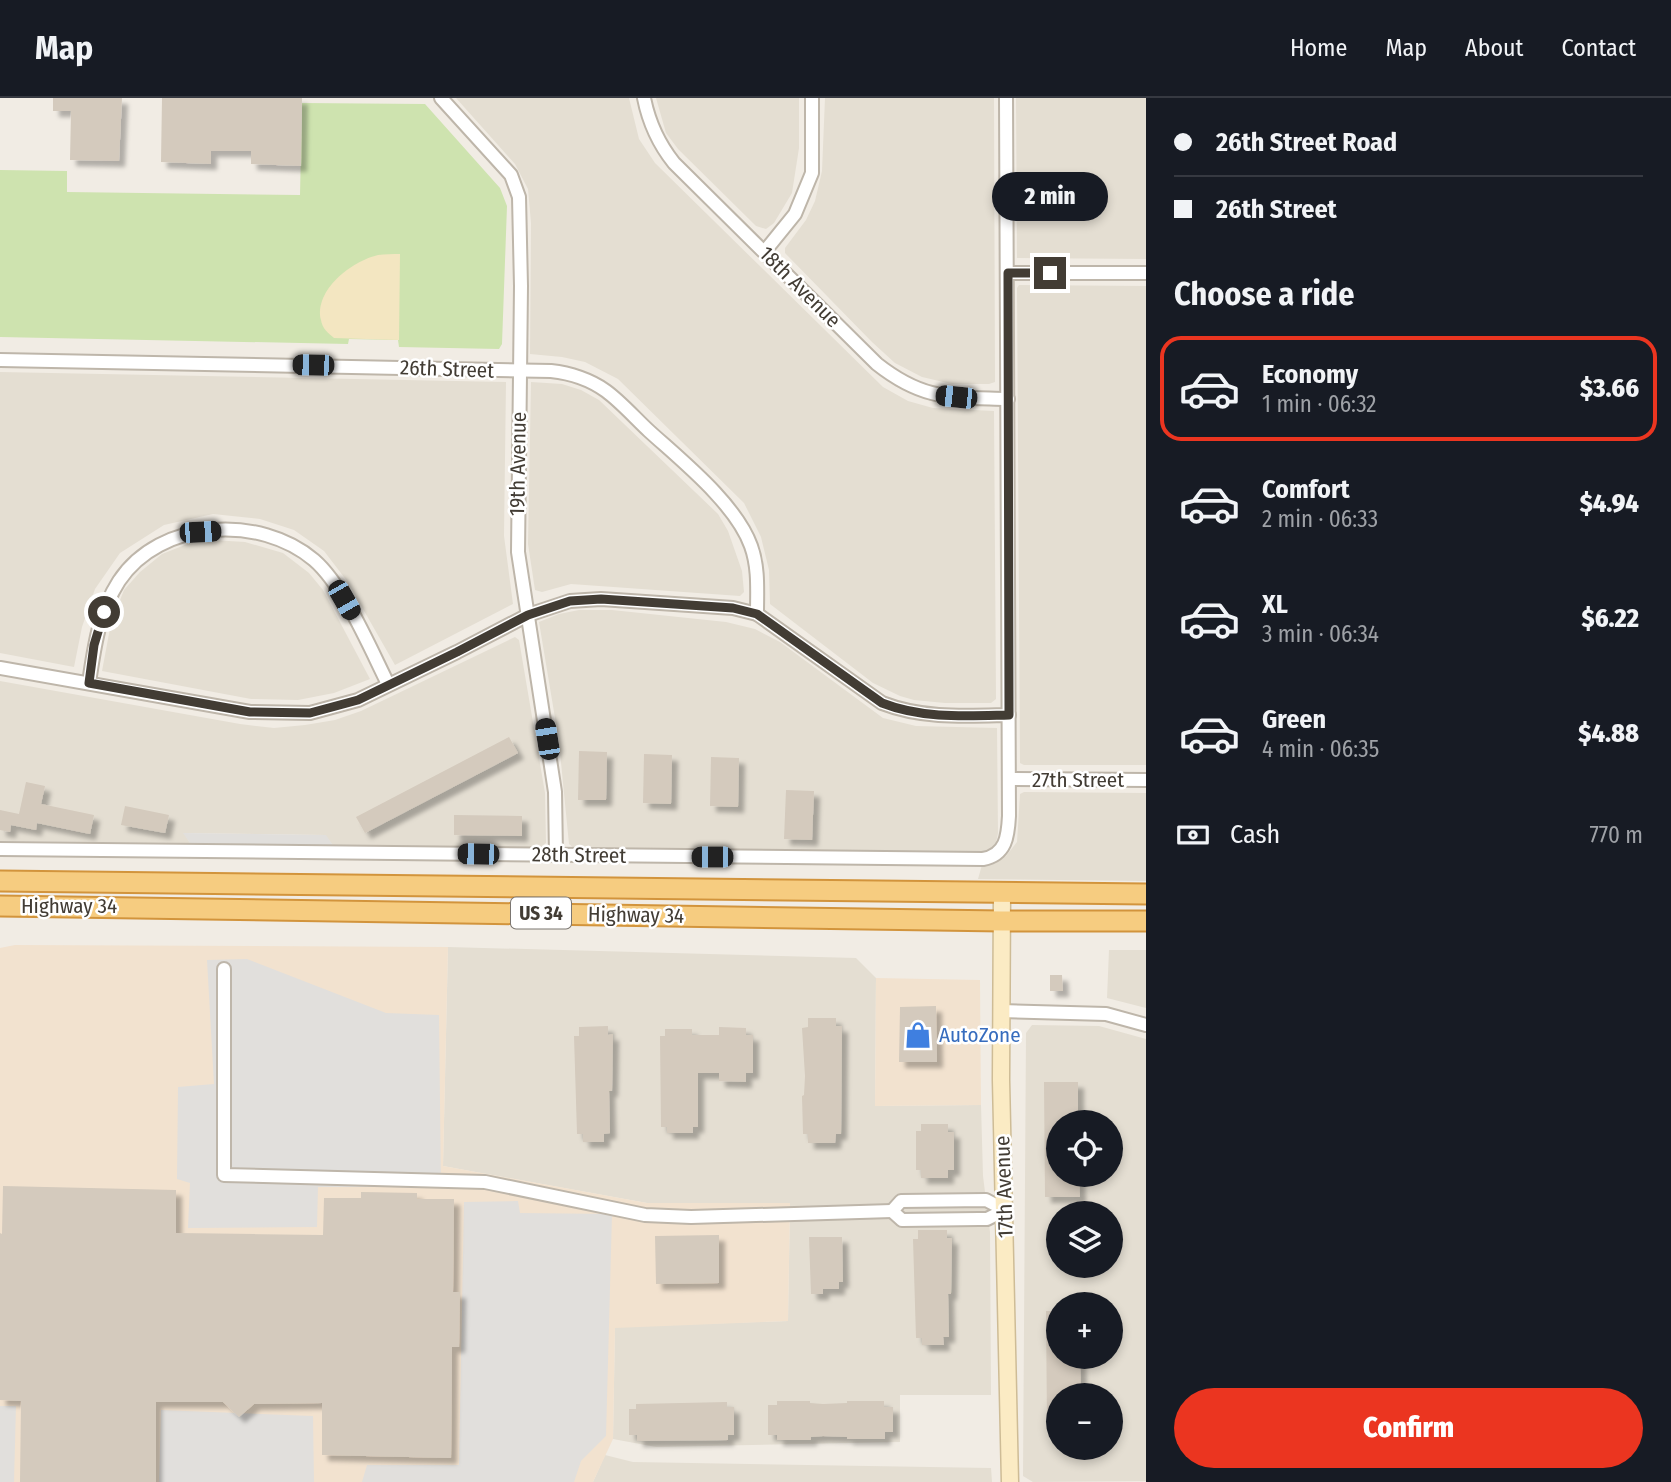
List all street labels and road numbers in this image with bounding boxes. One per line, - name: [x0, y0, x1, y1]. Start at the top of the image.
- street label: 18th Avenue: [754, 241, 846, 333]
- street label: 26th Street: [399, 354, 495, 384]
- street label: 19th Avenue: [504, 412, 532, 516]
- street label: 27th Street: [1032, 767, 1124, 793]
- street label: 28th Street: [532, 841, 626, 869]
- street label: Highway 34: [21, 893, 117, 919]
- road number: US 34: [511, 898, 571, 928]
- street label: Highway 34: [588, 901, 684, 929]
- street label: 17th Avenue: [989, 1135, 1019, 1239]

